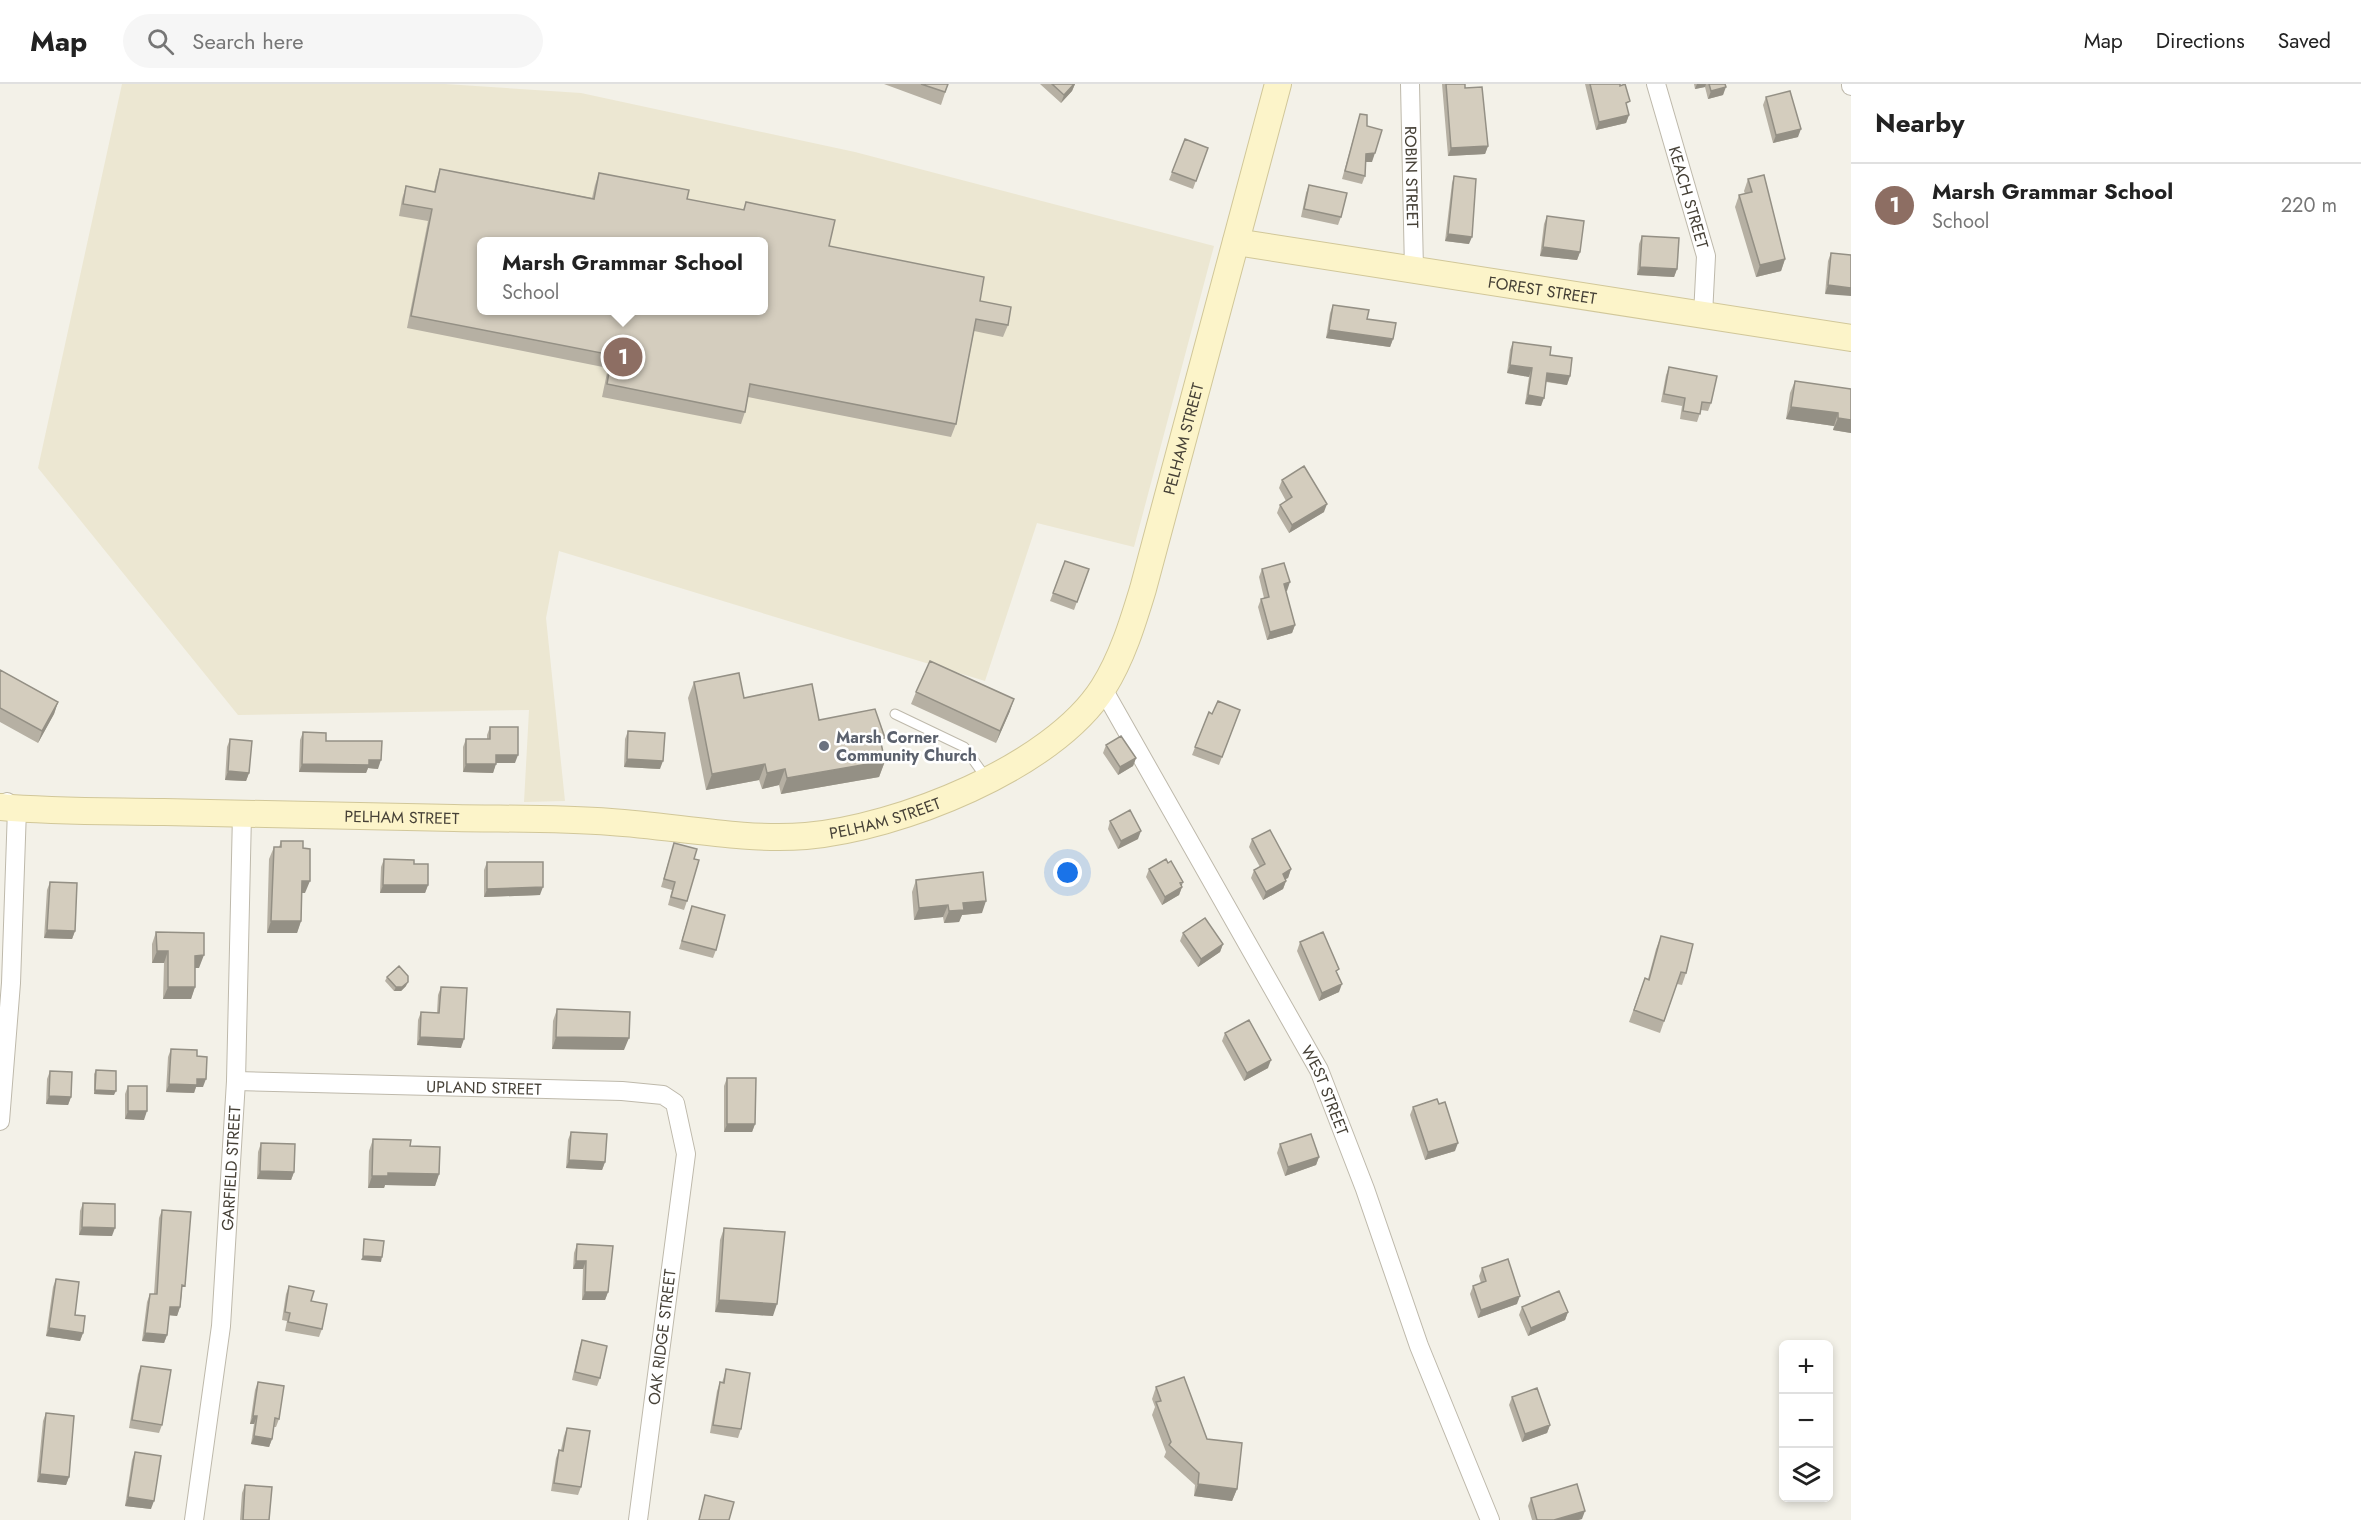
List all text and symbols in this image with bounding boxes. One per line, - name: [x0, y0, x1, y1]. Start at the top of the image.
- search box: [123, 14, 543, 68]
- text: Map: [30, 21, 87, 62]
- icon: search: [144, 25, 177, 58]
- text: Search here: [192, 25, 304, 57]
- text: Map: [2084, 26, 2123, 56]
- text: Directions: [2156, 26, 2245, 56]
- text: Saved: [2278, 26, 2331, 56]
- text: Nearby: [1875, 104, 1964, 142]
- street label: ROBIN STREET: [1399, 126, 1425, 229]
- street label: KEACH STREET: [1663, 143, 1715, 252]
- text: Marsh Grammar School: [1932, 175, 2173, 207]
- text: 1: [1889, 191, 1900, 220]
- text: 220 m: [2281, 191, 2337, 220]
- text: School: [1932, 207, 1989, 236]
- popup: [477, 237, 768, 315]
- text: Marsh Grammar School: [502, 246, 743, 278]
- street label: FOREST STREET: [1486, 270, 1599, 310]
- text: School: [502, 278, 559, 307]
- pin: 1: [604, 334, 642, 380]
- street label: PELHAM STREET: [1157, 380, 1209, 497]
- place label: Marsh Corner Community Church: [836, 726, 977, 767]
- marker: Marsh Corner Community Church: [817, 739, 831, 753]
- street label: PELHAM STREET: [827, 791, 944, 844]
- street label: PELHAM STREET: [344, 804, 460, 830]
- your location: [1053, 858, 1082, 887]
- street label: WEST STREET: [1296, 1041, 1355, 1139]
- street label: UPLAND STREET: [426, 1074, 542, 1100]
- street label: GARFIELD STREET: [215, 1104, 246, 1231]
- street label: OAK RIDGE STREET: [642, 1267, 682, 1406]
- map controls: [1779, 1340, 1833, 1502]
- button: +: [1779, 1340, 1833, 1394]
- button: −: [1779, 1394, 1833, 1448]
- button: layers: [1779, 1448, 1833, 1502]

